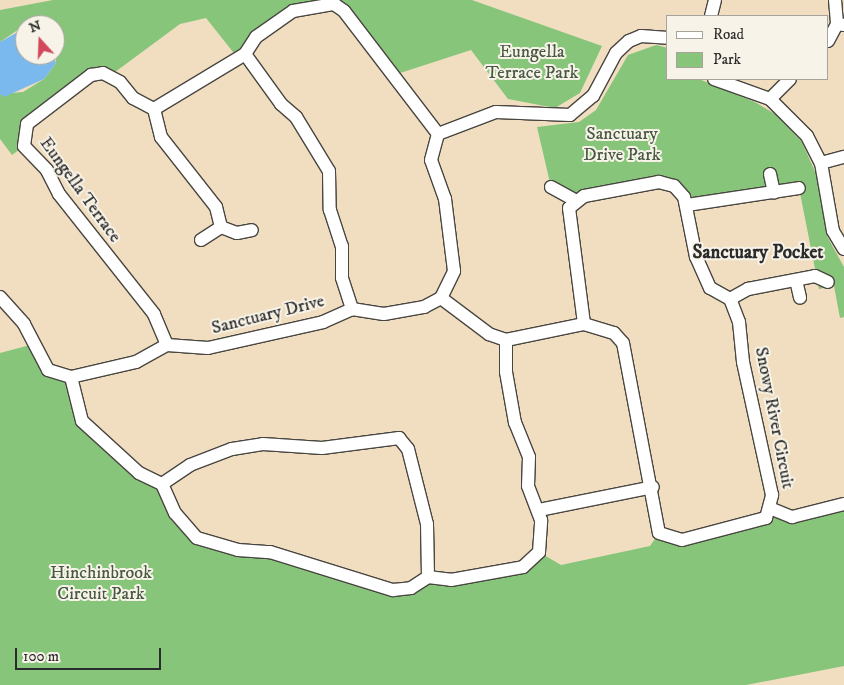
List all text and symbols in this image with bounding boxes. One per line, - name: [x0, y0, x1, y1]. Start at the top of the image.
- north arrow: [15, 15, 65, 65]
- legend: [666, 15, 829, 80]
- text: N: [27, 16, 44, 37]
- text: Road: [713, 25, 744, 44]
- park label: Eungella Terrace Park: [486, 42, 578, 84]
- text: Park: [713, 50, 741, 69]
- park label: Sanctuary Drive Park: [583, 124, 661, 166]
- street label: Eungella Terrace: [35, 133, 125, 247]
- district label: Sanctuary Pocket: [693, 242, 823, 264]
- street label: Sanctuary Drive: [209, 291, 327, 339]
- street label: Snowy River Circuit: [750, 345, 798, 491]
- park label: Hinchinbrook Circuit Park: [50, 563, 152, 606]
- scale bar: [18, 638, 164, 670]
- text: 100 m: [23, 647, 59, 666]

